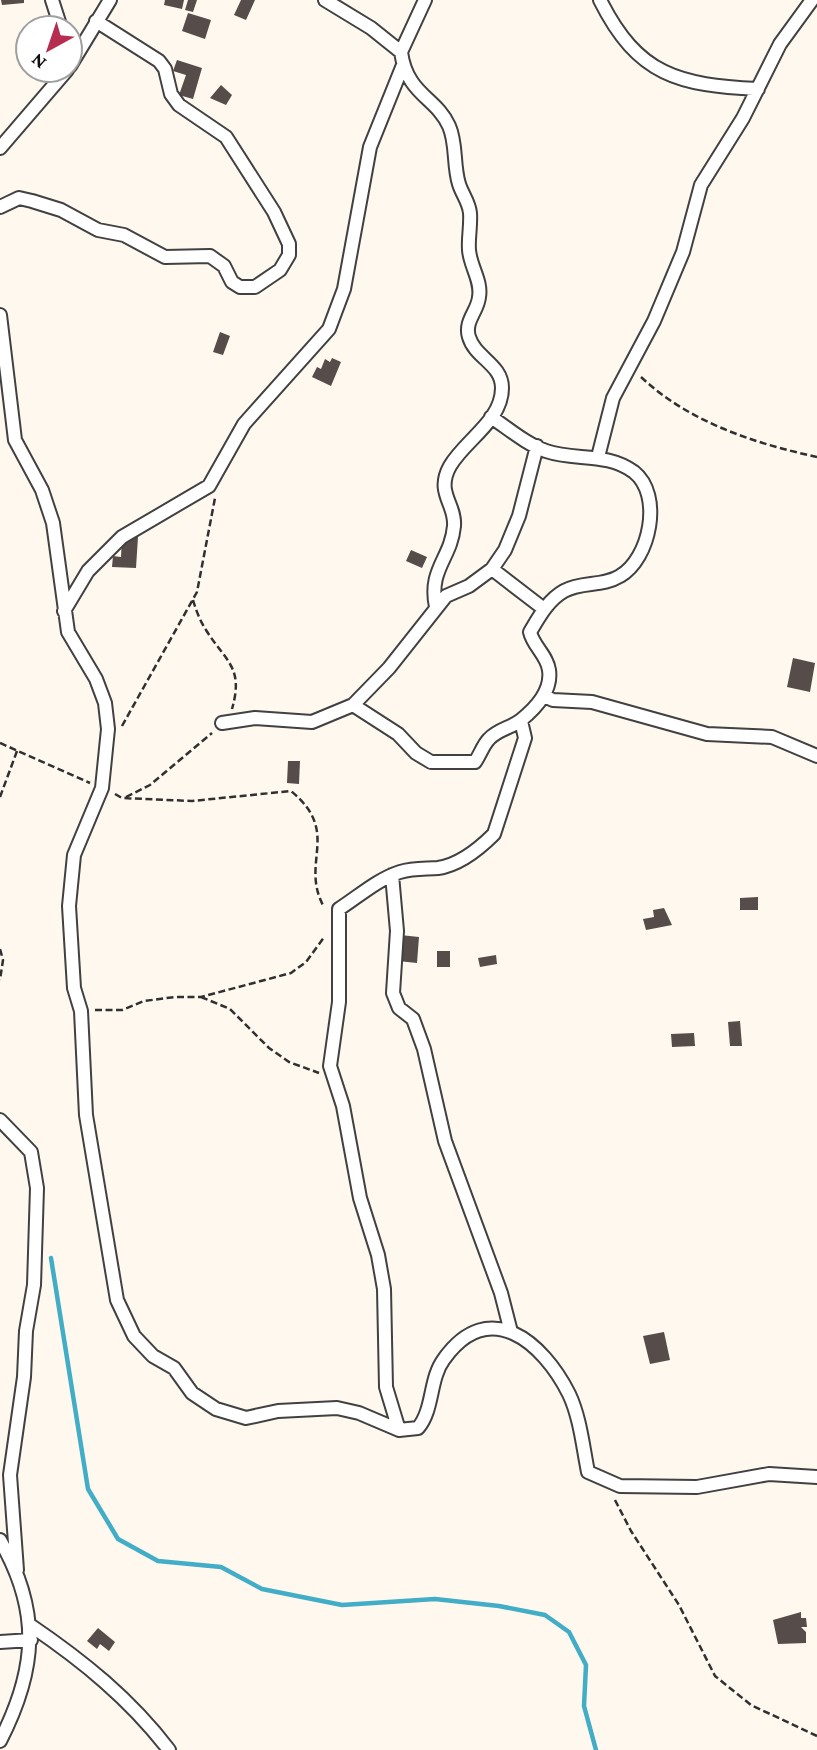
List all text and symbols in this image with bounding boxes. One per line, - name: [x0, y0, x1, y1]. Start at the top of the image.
- north arrow: [14, 14, 84, 84]
- text: N: [27, 49, 50, 74]

